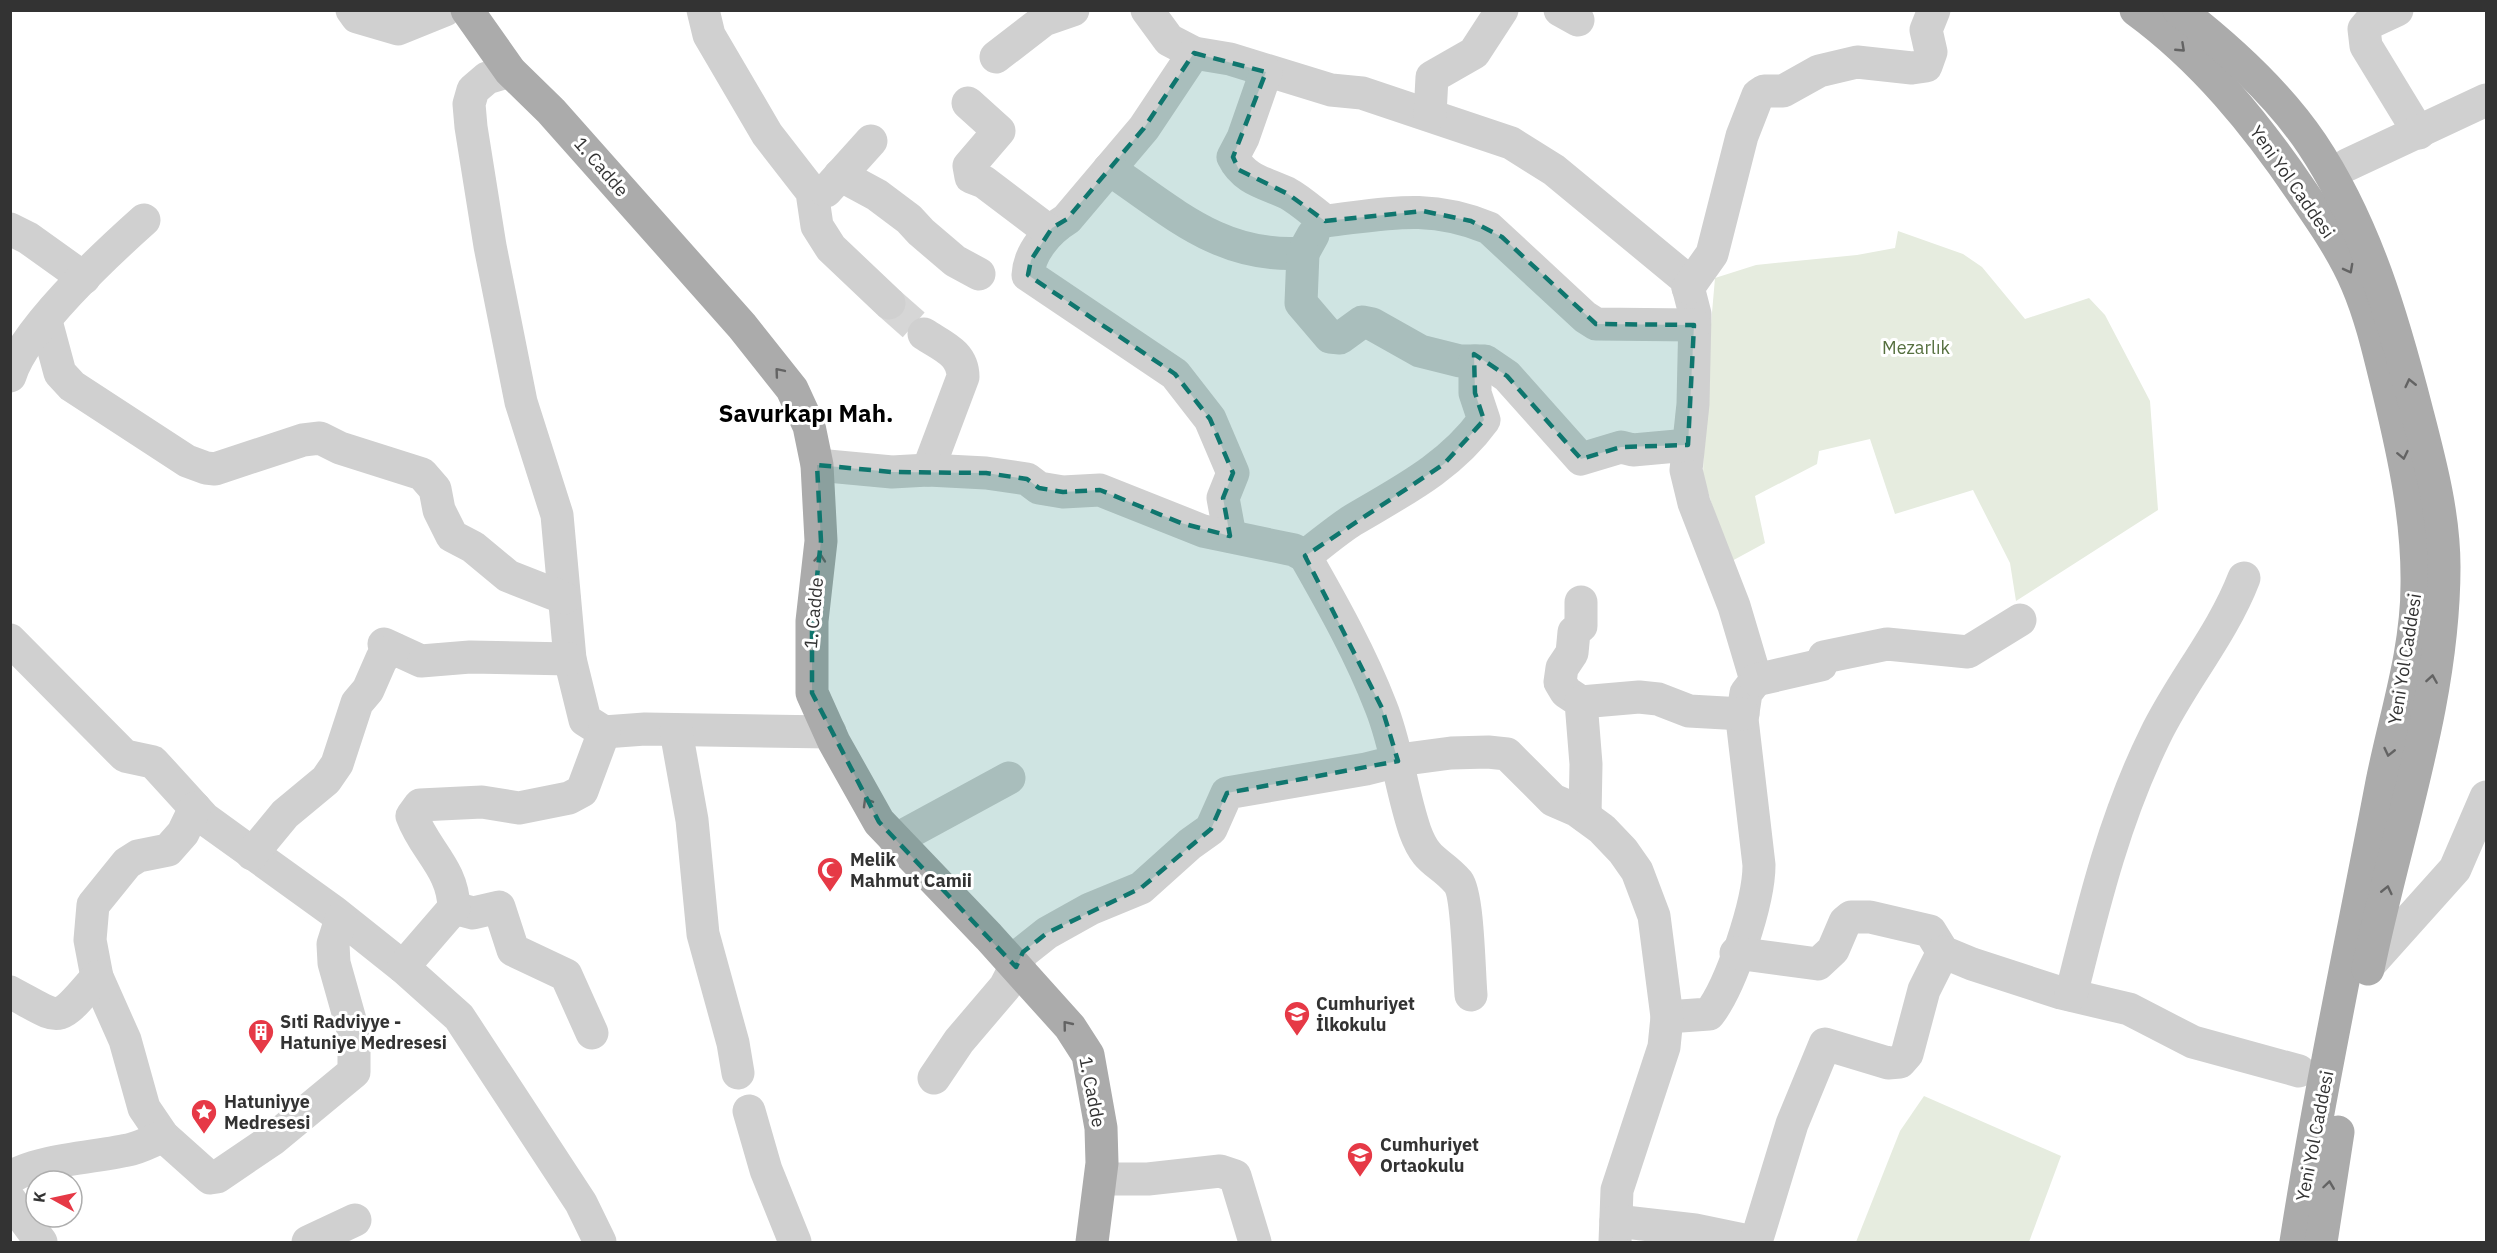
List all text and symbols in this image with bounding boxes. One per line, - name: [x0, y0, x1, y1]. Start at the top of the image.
- one-way arrow: [2174, 41, 2184, 52]
- street label: Yeni Yol Caddesi: [2245, 121, 2340, 243]
- street label: 1. Cadde: [569, 132, 634, 201]
- one-way arrow: [2342, 262, 2353, 273]
- park label: Mezarlık: [1882, 336, 1950, 359]
- one-way arrow: [775, 368, 786, 379]
- one-way arrow: [2405, 379, 2418, 389]
- district label: Savurkapı Mah.: [719, 397, 893, 429]
- one-way arrow: [2396, 450, 2409, 460]
- one-way arrow: [813, 553, 826, 562]
- street label: 1. Cadde: [799, 576, 828, 650]
- street label: Yeni Yol Caddesi: [2383, 592, 2426, 726]
- one-way arrow: [2426, 674, 2438, 684]
- one-way arrow: [2383, 746, 2396, 756]
- one-way arrow: [863, 797, 875, 808]
- place label: Melik Mahmut Camii: [850, 848, 972, 892]
- mosque icon: Melik Mahmut Camii: [815, 855, 845, 893]
- one-way arrow: [2379, 885, 2392, 895]
- place label: Cumhuriyet İlkokulu: [1316, 992, 1415, 1036]
- school or university icon: Cumhuriyet İlkokulu: [1282, 999, 1312, 1037]
- place label: Sıti Radviyye - Hatuniye Medresesi: [280, 1010, 447, 1054]
- building icon: Sıti Radviyye - Hatuniye Medresesi: [246, 1017, 276, 1055]
- one-way arrow: [1063, 1021, 1074, 1032]
- street label: 1. Cadde: [1074, 1055, 1111, 1129]
- street label: Yeni Yol Caddesi: [2291, 1069, 2338, 1203]
- place label: Hatuniyye Medresesi: [224, 1090, 311, 1134]
- place icon: Hatuniyye Medresesi: [189, 1097, 219, 1135]
- place label: Cumhuriyet Ortaokulu: [1380, 1133, 1479, 1177]
- school or university icon: Cumhuriyet Ortaokulu: [1345, 1140, 1375, 1178]
- north arrow: [24, 1169, 84, 1229]
- one-way arrow: [2323, 1180, 2335, 1189]
- text: K: [28, 1190, 50, 1204]

